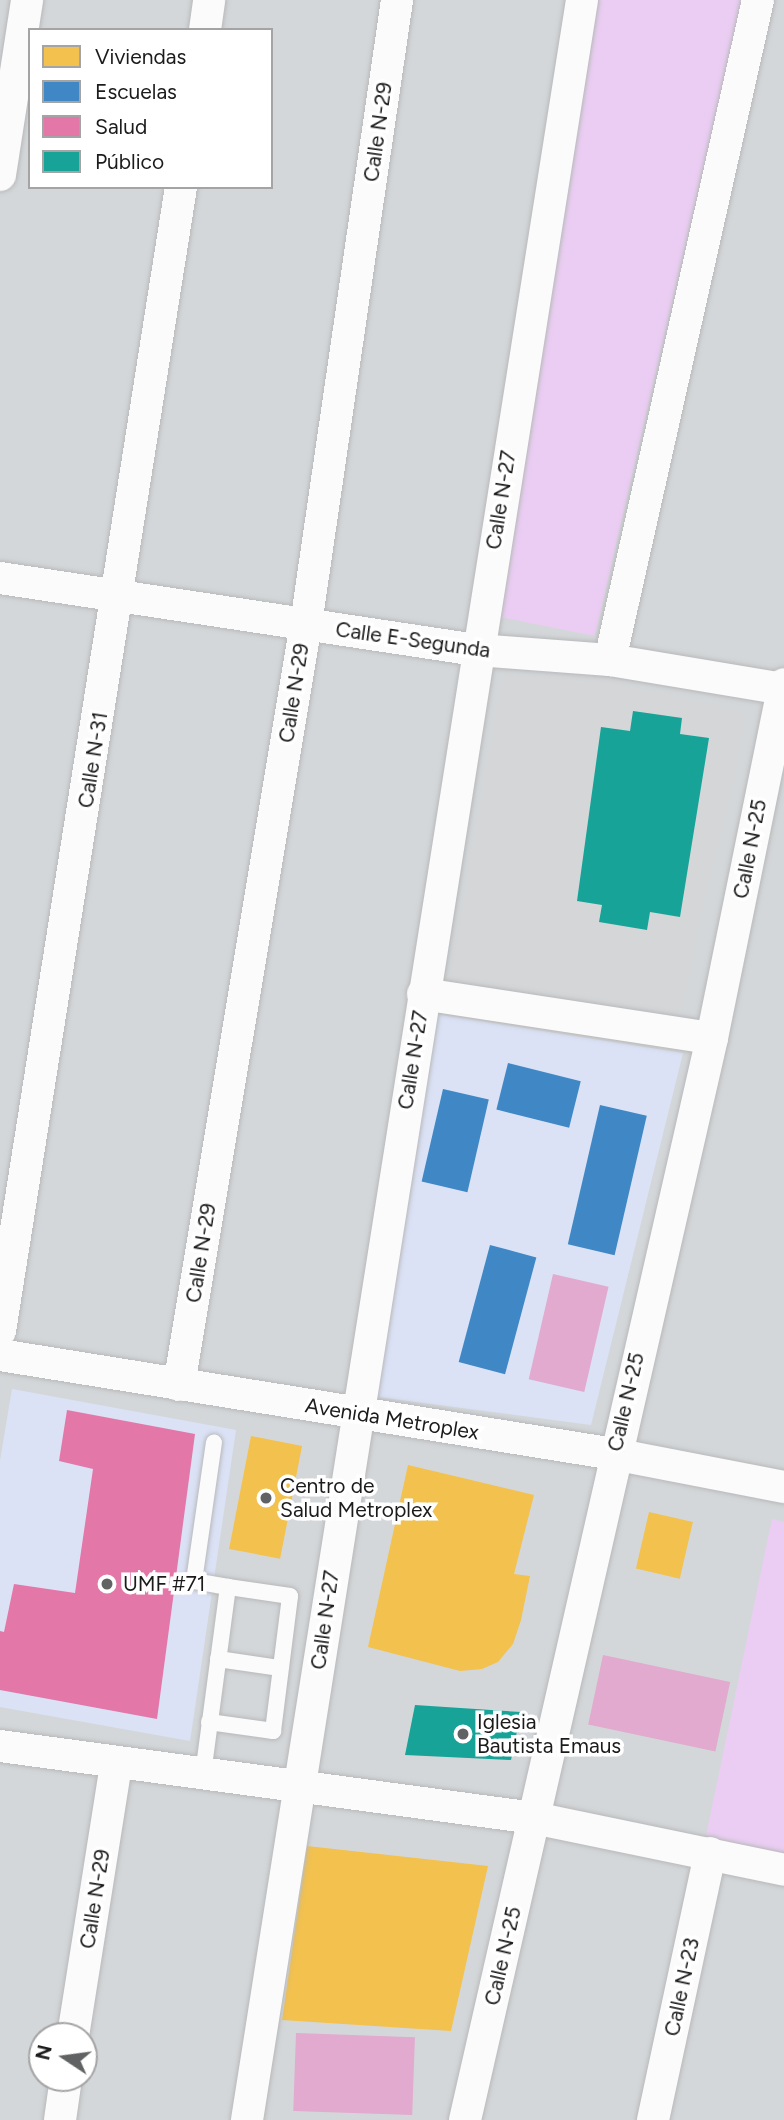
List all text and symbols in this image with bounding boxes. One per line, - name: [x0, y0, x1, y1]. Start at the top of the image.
- legend: [28, 28, 273, 189]
- text: Viviendas: [95, 44, 186, 69]
- text: Escuelas: [95, 79, 177, 104]
- street label: Calle N-29: [359, 81, 397, 183]
- text: Salud: [95, 114, 147, 139]
- text: Público: [95, 149, 164, 174]
- street label: Calle N-27: [481, 449, 521, 551]
- street label: Calle E-Segunda: [334, 617, 492, 663]
- street label: Calle N-29: [274, 641, 314, 745]
- street label: Calle N-31: [73, 710, 113, 810]
- street label: Calle N-25: [728, 797, 772, 901]
- street label: Calle N-27: [393, 1009, 433, 1111]
- street label: Calle N-29: [181, 1201, 221, 1305]
- street label: Calle N-25: [602, 1350, 650, 1454]
- street label: Avenida Metroplex: [303, 1393, 481, 1445]
- place label: Centro de Salud Metroplex: [280, 1473, 432, 1523]
- marker: Centro de Salud Metroplex: [258, 1490, 274, 1506]
- street label: Calle N-27: [306, 1569, 344, 1671]
- place label: UMF #71: [123, 1571, 205, 1597]
- marker: UMF #71: [97, 1574, 117, 1594]
- place label: Iglesia Bautista Emaus: [477, 1709, 621, 1759]
- marker: Iglesia Bautista Emaus: [455, 1726, 471, 1742]
- street label: Calle N-29: [75, 1847, 115, 1951]
- street label: Calle N-25: [479, 1904, 527, 2008]
- street label: Calle N-23: [659, 1936, 705, 2038]
- north arrow: [28, 2022, 98, 2092]
- text: N: [31, 2043, 57, 2062]

